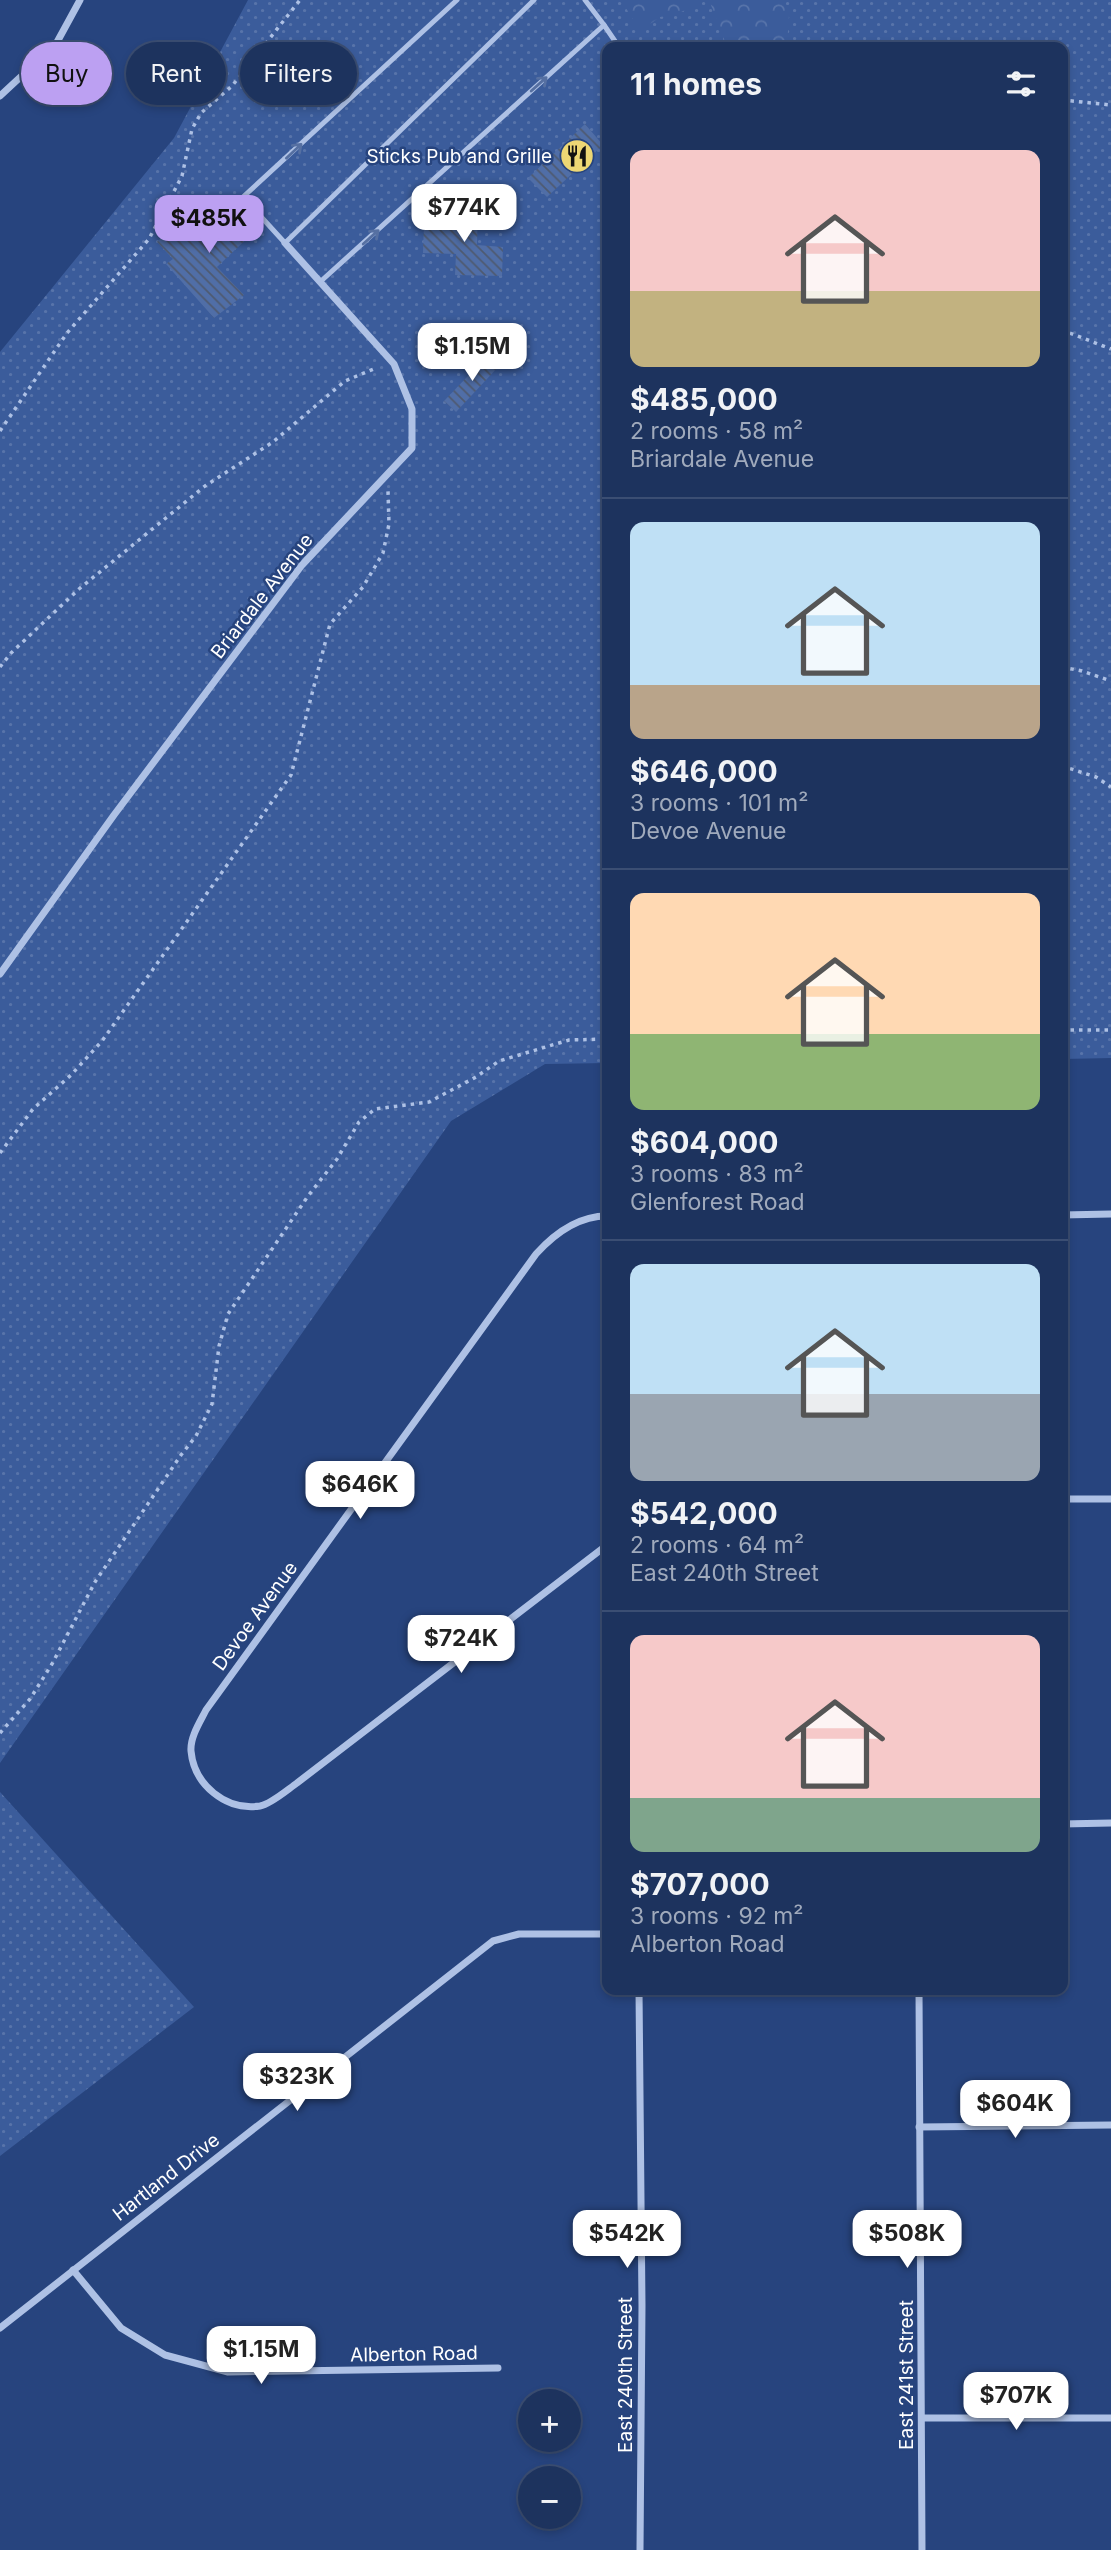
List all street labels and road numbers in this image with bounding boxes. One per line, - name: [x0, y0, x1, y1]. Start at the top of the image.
- street label: Briardale Avenue: [206, 529, 318, 663]
- street label: Devoe Avenue: [208, 1557, 302, 1675]
- street label: Hartland Drive: [108, 2128, 224, 2226]
- street label: East 240th Street: [614, 2297, 637, 2453]
- street label: East 241st Street: [895, 2300, 918, 2450]
- street label: Alberton Road: [350, 2341, 478, 2367]

